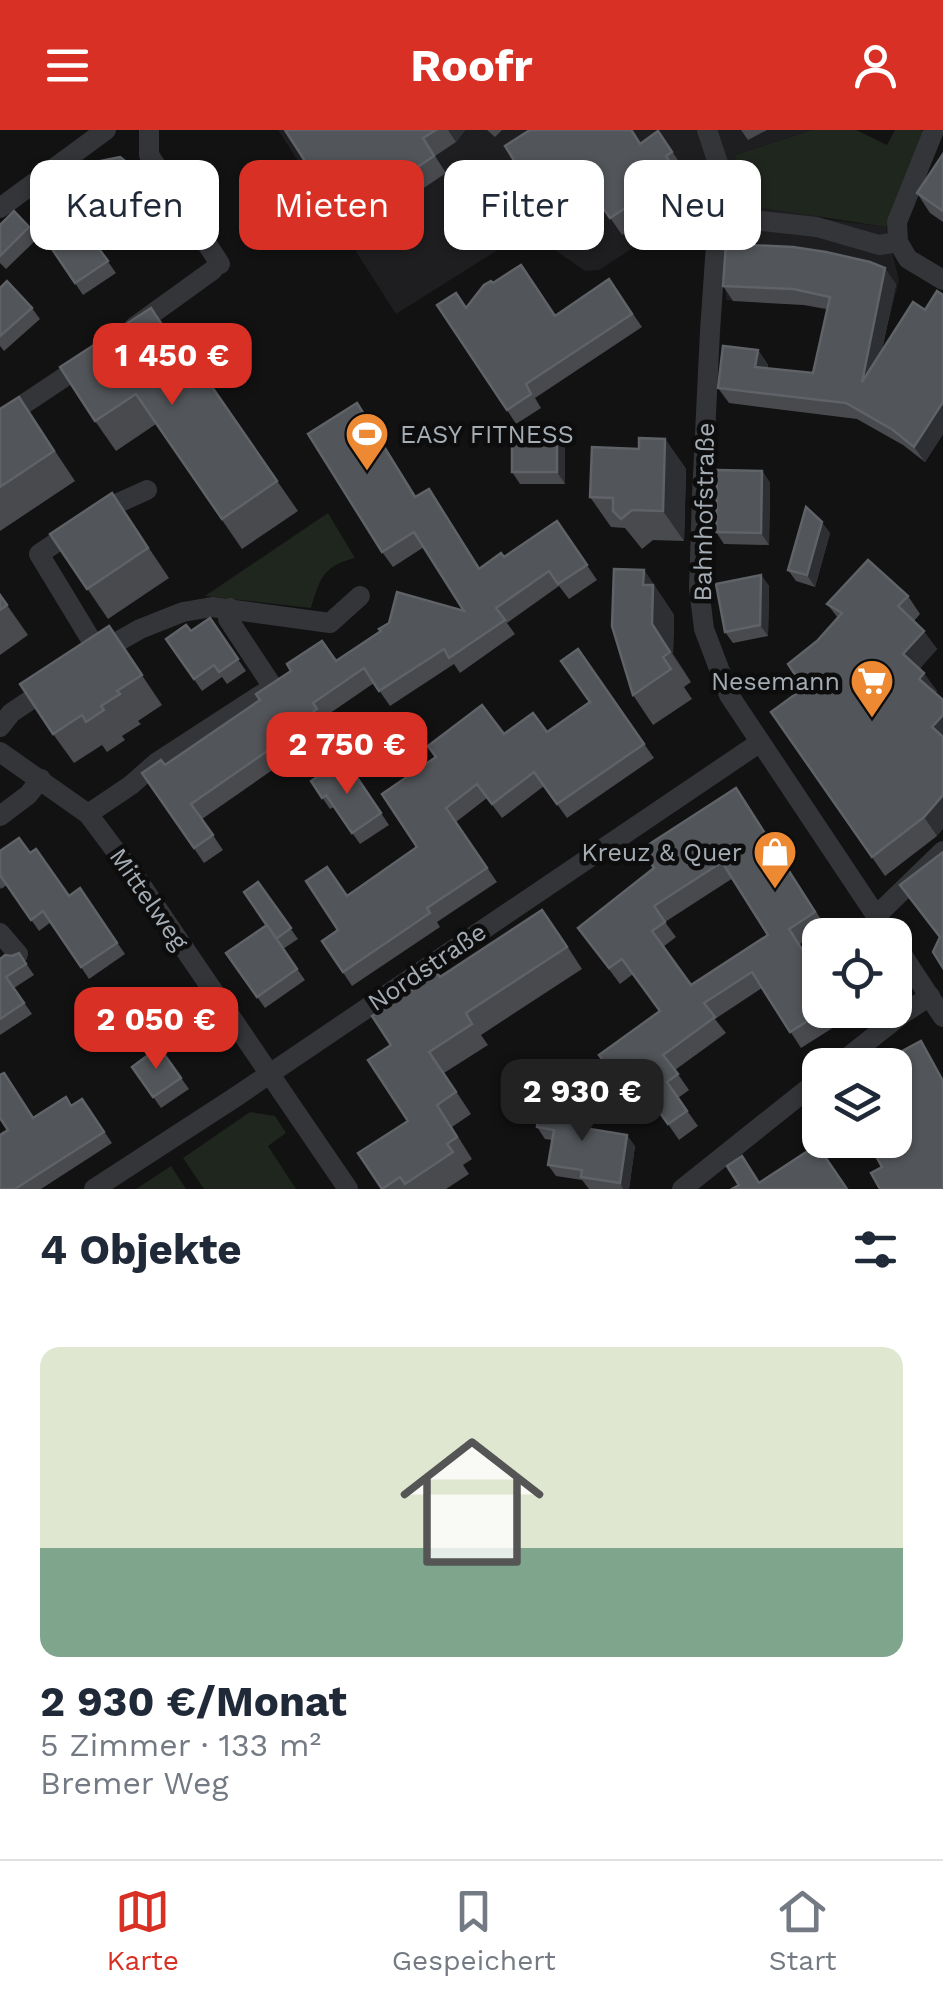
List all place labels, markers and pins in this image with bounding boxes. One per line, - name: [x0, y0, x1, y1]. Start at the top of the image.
- pin: 1 450 €: [80, 323, 264, 408]
- sports icon: EASY FITNESS: [344, 411, 390, 472]
- place label: EASY FITNESS: [400, 420, 574, 449]
- supermarket icon: Nesemann: [849, 658, 895, 719]
- place label: Nesemann: [711, 667, 840, 696]
- pin: 2 750 €: [255, 712, 439, 797]
- shop icon: Kreuz & Quer: [752, 829, 798, 890]
- place label: Kreuz & Quer: [581, 838, 742, 867]
- pin: 2 050 €: [64, 987, 248, 1072]
- pin: 2 930 €: [490, 1059, 674, 1144]

